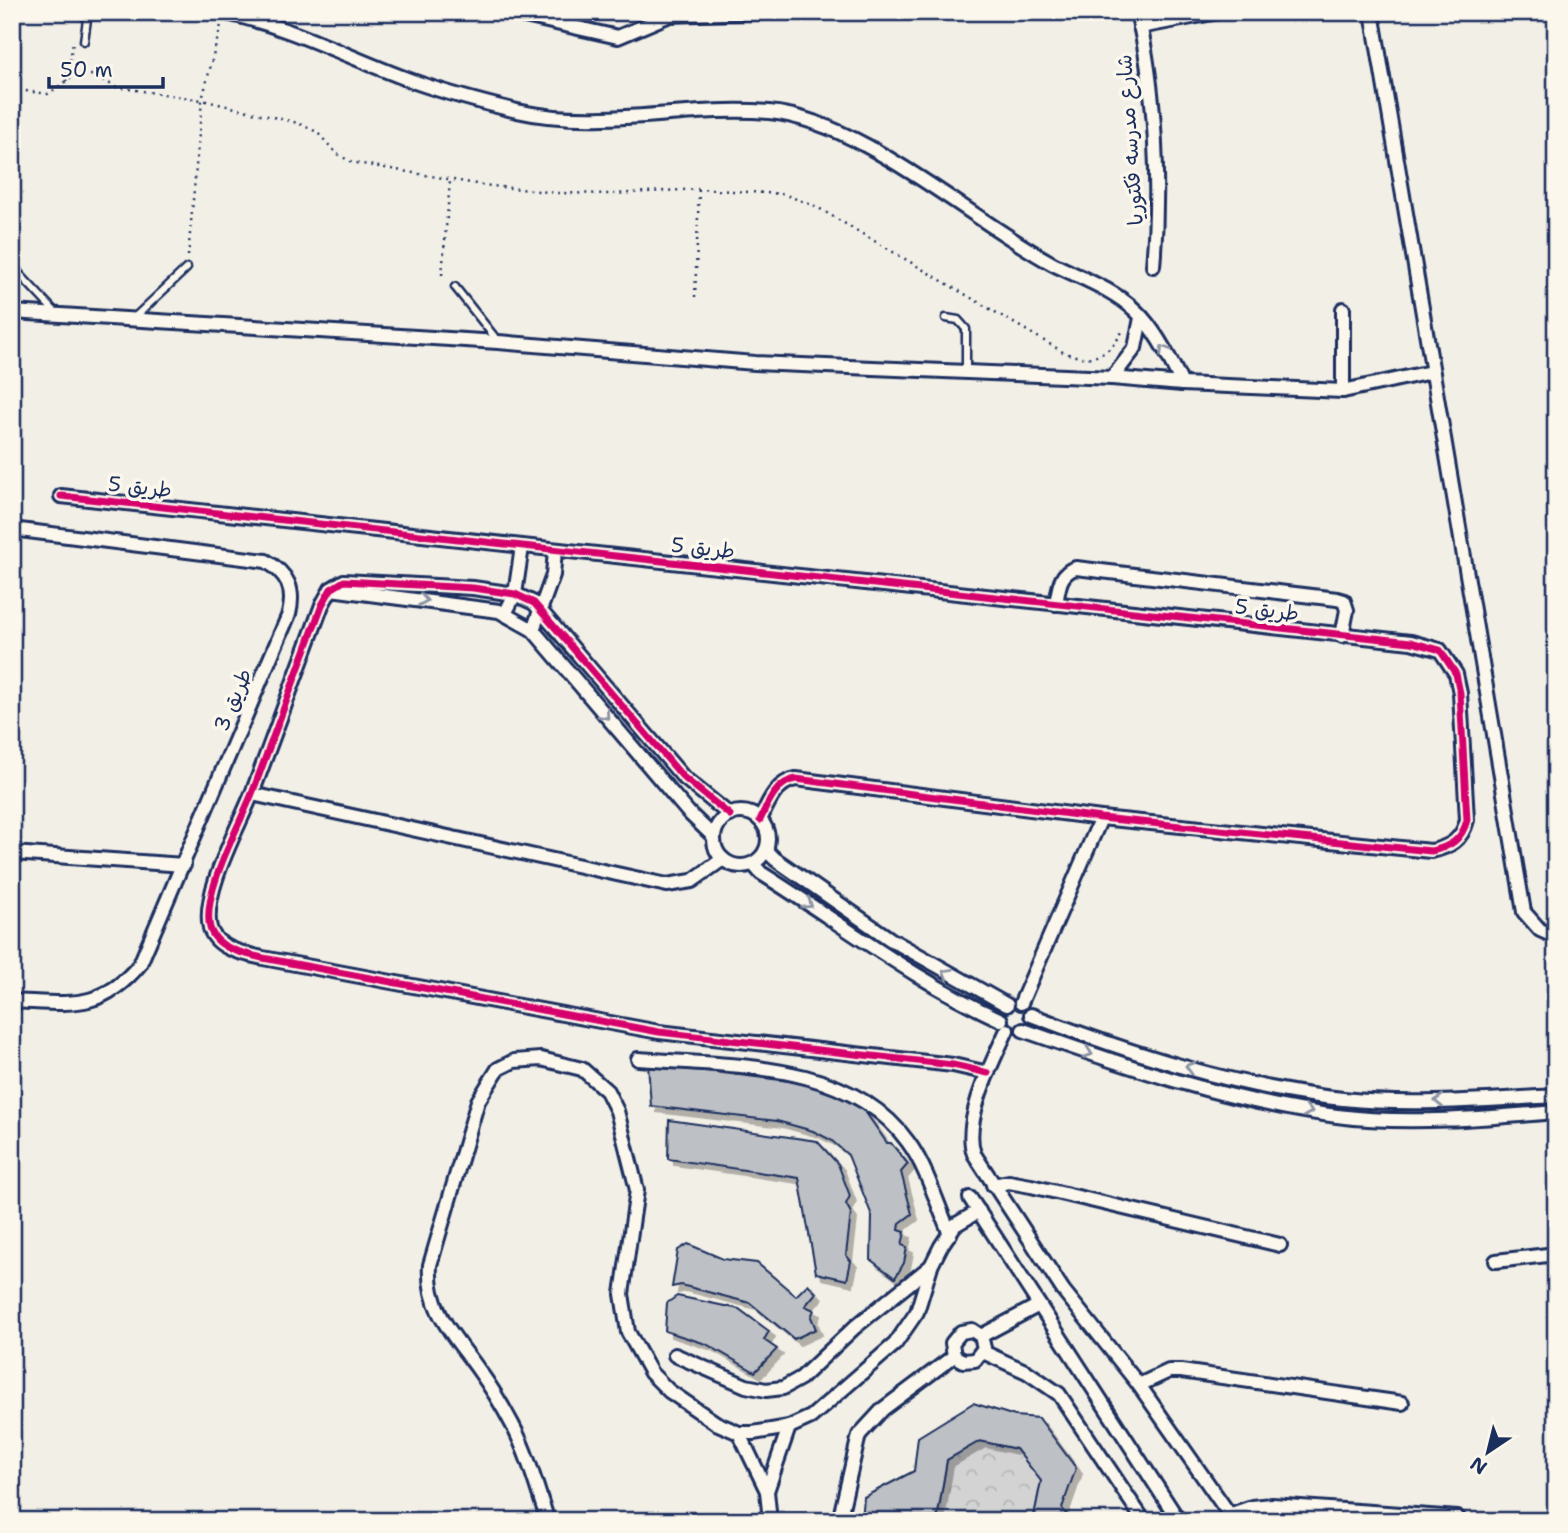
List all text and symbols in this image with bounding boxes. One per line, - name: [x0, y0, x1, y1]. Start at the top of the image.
- scale bar: [49, 46, 163, 90]
- street label: شارع مدرسه فكتوريا: [1110, 54, 1151, 226]
- text: 50 m: [60, 56, 113, 84]
- one-way arrow: [1159, 345, 1172, 358]
- street label: طريق 5: [107, 470, 173, 504]
- street label: طريق 5: [670, 531, 736, 565]
- one-way arrow: [417, 592, 429, 607]
- street label: طريق 5: [1233, 592, 1301, 628]
- street label: طريق 3: [207, 664, 259, 736]
- one-way arrow: [597, 707, 609, 720]
- one-way arrow: [800, 896, 813, 909]
- one-way arrow: [941, 968, 954, 981]
- one-way arrow: [1081, 1045, 1093, 1059]
- one-way arrow: [1184, 1061, 1196, 1075]
- one-way arrow: [1433, 1093, 1444, 1108]
- one-way arrow: [1302, 1102, 1314, 1117]
- north arrow: [1452, 1418, 1522, 1488]
- text: N: [1465, 1451, 1492, 1480]

